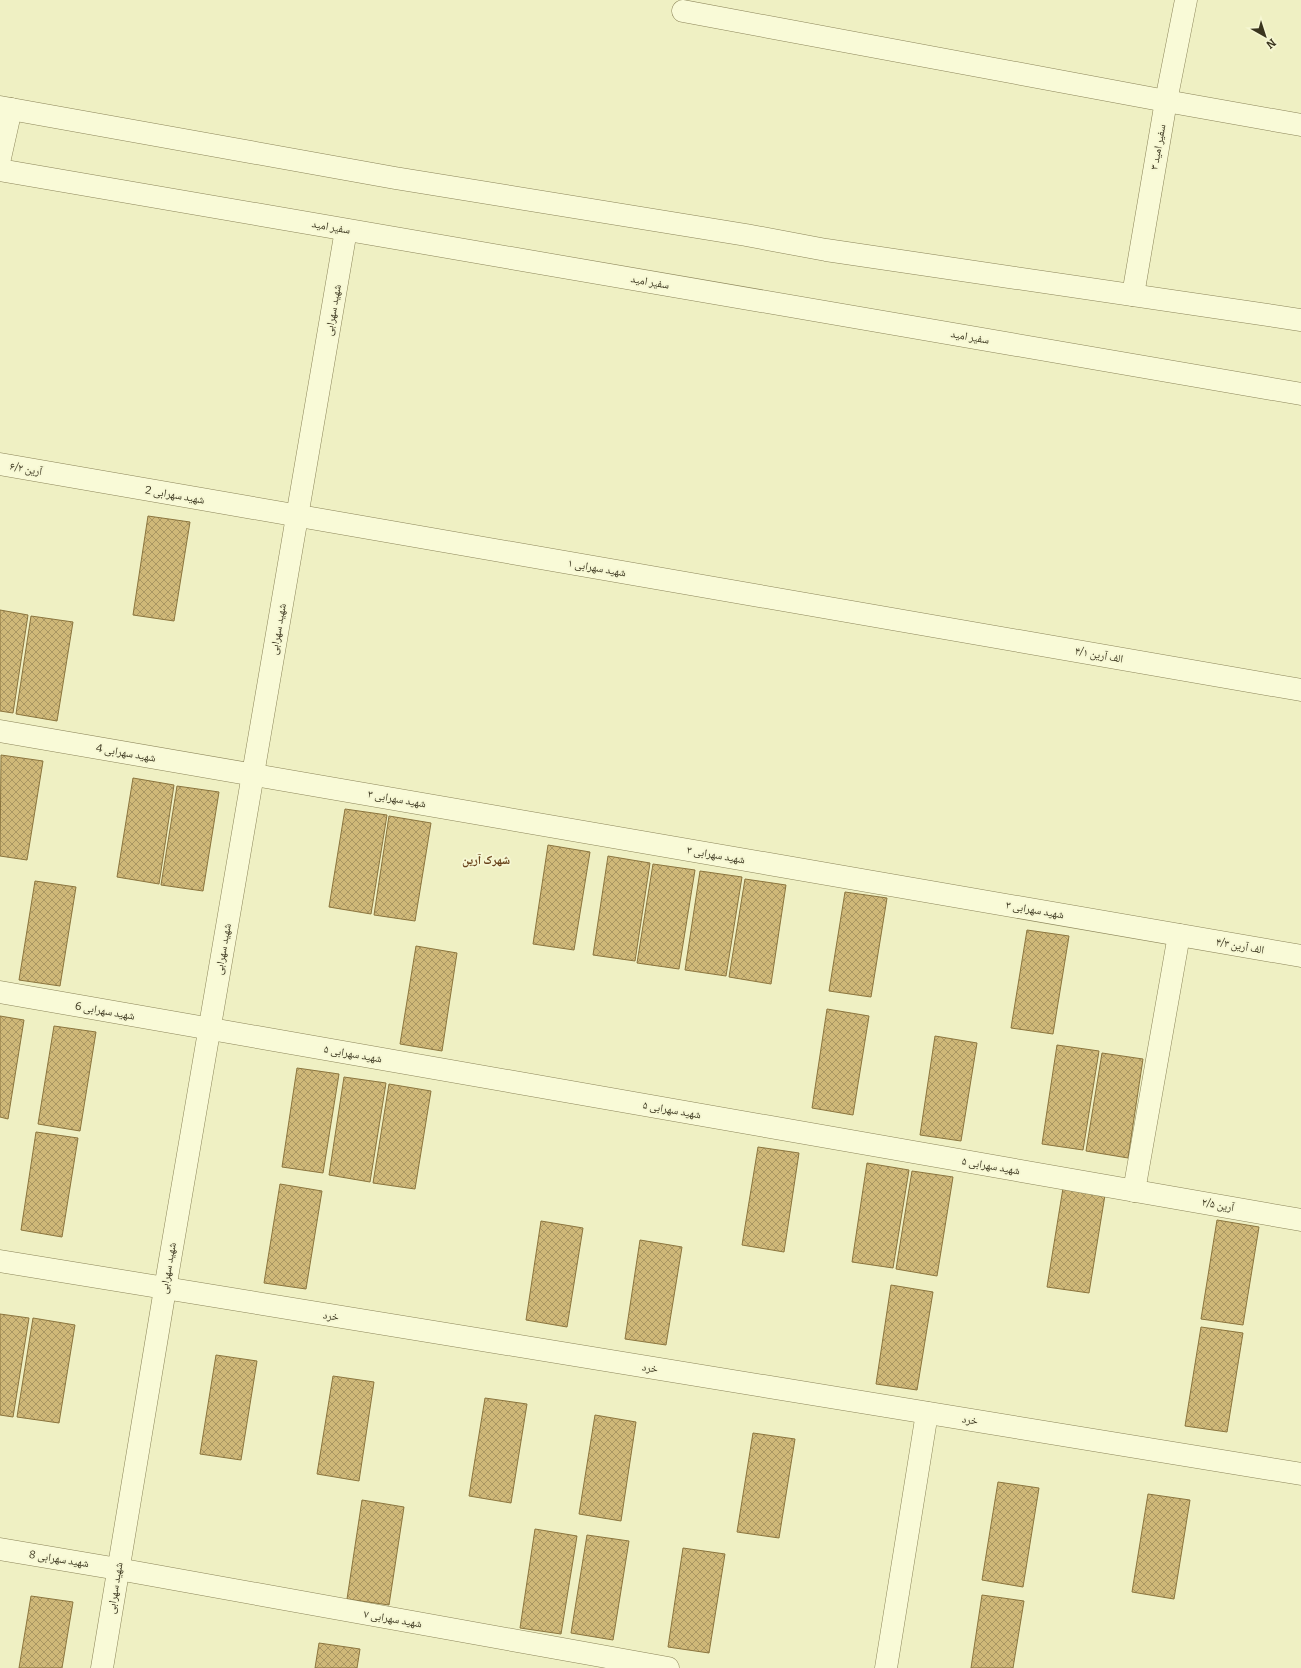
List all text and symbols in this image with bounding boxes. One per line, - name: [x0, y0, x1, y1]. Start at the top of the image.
- north arrow: [1245, 16, 1285, 56]
- text: N: [1263, 36, 1278, 51]
- street label: سفیر امید ۳: [1148, 123, 1168, 171]
- street label: سفیر امید: [311, 217, 351, 237]
- street label: سفیر امید: [630, 272, 670, 292]
- street label: شهید سهرابی: [322, 283, 344, 337]
- street label: سفیر امید: [950, 327, 990, 347]
- street label: ۶/۲ آرین: [9, 460, 43, 478]
- street label: شهید سهرابی 2: [144, 483, 206, 507]
- street label: شهید سهرابی ۱: [567, 556, 627, 580]
- street label: شهید سهرابی: [267, 602, 289, 656]
- street label: ۴/۱ الف آرین: [1074, 644, 1124, 666]
- street label: شهید سهرابی 4: [95, 741, 157, 765]
- street label: شهید سهرابی ۳: [367, 787, 427, 811]
- street label: شهید سهرابی ۳: [686, 843, 746, 867]
- district label: شهرک آرین: [462, 853, 510, 868]
- street label: شهید سهرابی ۳: [1005, 898, 1065, 922]
- street label: شهید سهرابی: [212, 922, 234, 976]
- street label: ۴/۳ الف آرین: [1215, 935, 1265, 957]
- street label: شهید سهرابی 6: [74, 999, 136, 1023]
- street label: شهید سهرابی ۵: [323, 1042, 383, 1066]
- street label: شهید سهرابی ۵: [642, 1098, 702, 1122]
- street label: شهید سهرابی ۵: [961, 1154, 1021, 1178]
- street label: ۲/۵ آرین: [1201, 1196, 1235, 1214]
- street label: شهید سهرابی: [157, 1241, 179, 1295]
- street label: خرد: [322, 1308, 340, 1324]
- street label: خرد: [641, 1360, 659, 1376]
- street label: خرد: [961, 1412, 979, 1428]
- street label: شهید سهرابی 8: [28, 1548, 90, 1570]
- street label: شهید سهرابی: [105, 1561, 125, 1615]
- street label: شهید سهرابی ۷: [363, 1607, 423, 1631]

